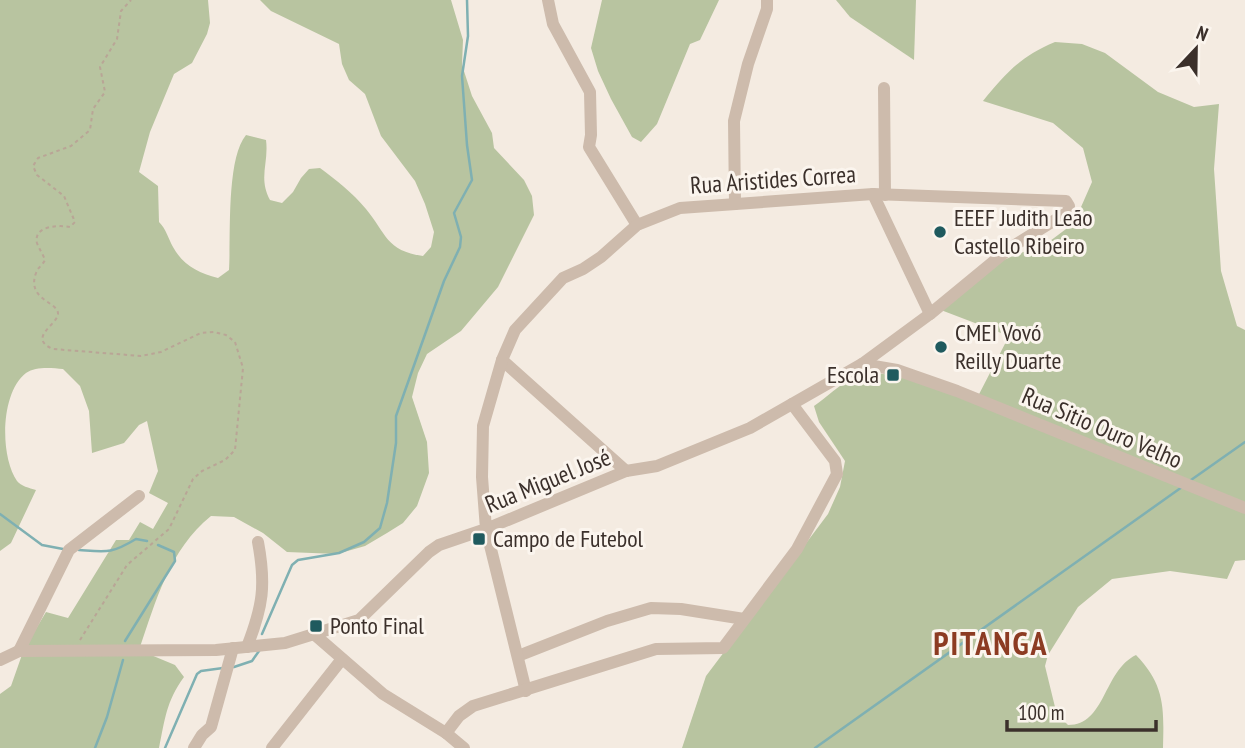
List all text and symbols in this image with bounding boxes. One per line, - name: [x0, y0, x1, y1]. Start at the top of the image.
- north arrow: [1161, 14, 1231, 84]
- text: N: [1193, 20, 1212, 46]
- street label: Rua Aristides Correa: [689, 158, 857, 201]
- place label: EEEF Judith Leão Castello Ribeiro: [954, 202, 1093, 261]
- marker: EEEF Judith Leão Castello Ribeiro: [932, 224, 948, 240]
- place label: CMEI Vovó Reilly Duarte: [955, 317, 1061, 376]
- marker: CMEI Vovó Reilly Duarte: [933, 339, 949, 355]
- place label: Escola: [827, 359, 879, 390]
- marker: Escola: [885, 367, 901, 383]
- street label: Rua Sitio Ouro Velho: [1018, 380, 1187, 475]
- street label: Rua Miguel José: [481, 441, 615, 520]
- place label: Campo de Futebol: [493, 523, 644, 554]
- marker: Campo de Futebol: [471, 531, 487, 547]
- place label: Ponto Final: [330, 610, 424, 641]
- marker: Ponto Final: [308, 618, 324, 634]
- district label: PITANGA: [933, 622, 1049, 664]
- scale bar: [1007, 688, 1156, 732]
- text: 100 m: [1018, 699, 1064, 726]

